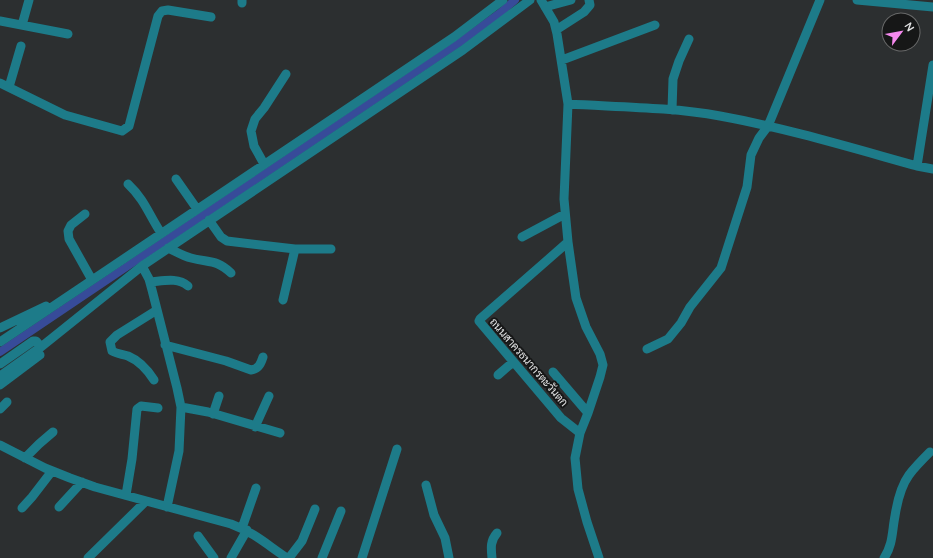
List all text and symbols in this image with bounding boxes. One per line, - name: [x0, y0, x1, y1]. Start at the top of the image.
- north arrow: [881, 12, 921, 52]
- text: N: [901, 20, 918, 34]
- street label: ถนนสาครธนากรตะวันตก: [487, 315, 571, 409]

